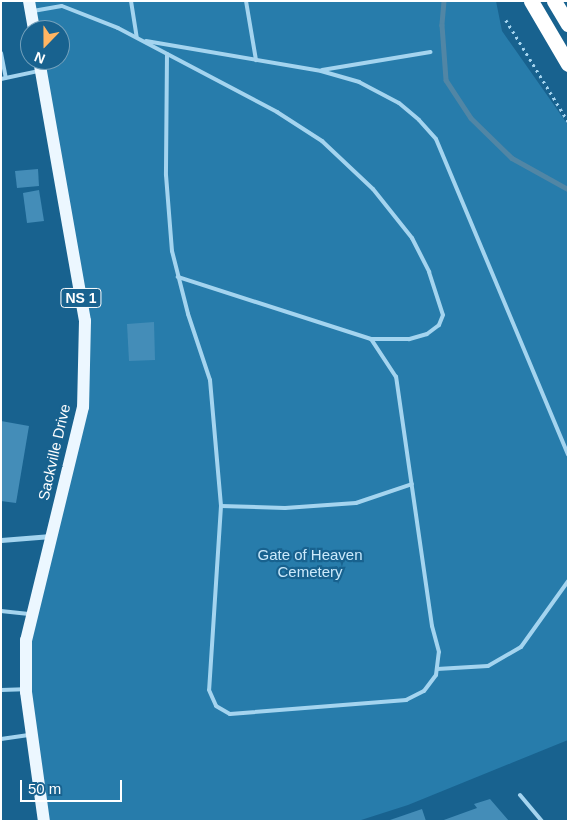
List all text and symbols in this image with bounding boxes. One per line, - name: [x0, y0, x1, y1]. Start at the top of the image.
- north arrow: [20, 20, 70, 70]
- text: N: [32, 49, 47, 67]
- road number: NS 1: [60, 286, 102, 310]
- street label: Sackville Drive: [34, 402, 74, 502]
- park label: Gate of Heaven Cemetery: [257, 545, 363, 580]
- scale bar: [22, 770, 125, 802]
- text: 50 m: [28, 780, 61, 797]

